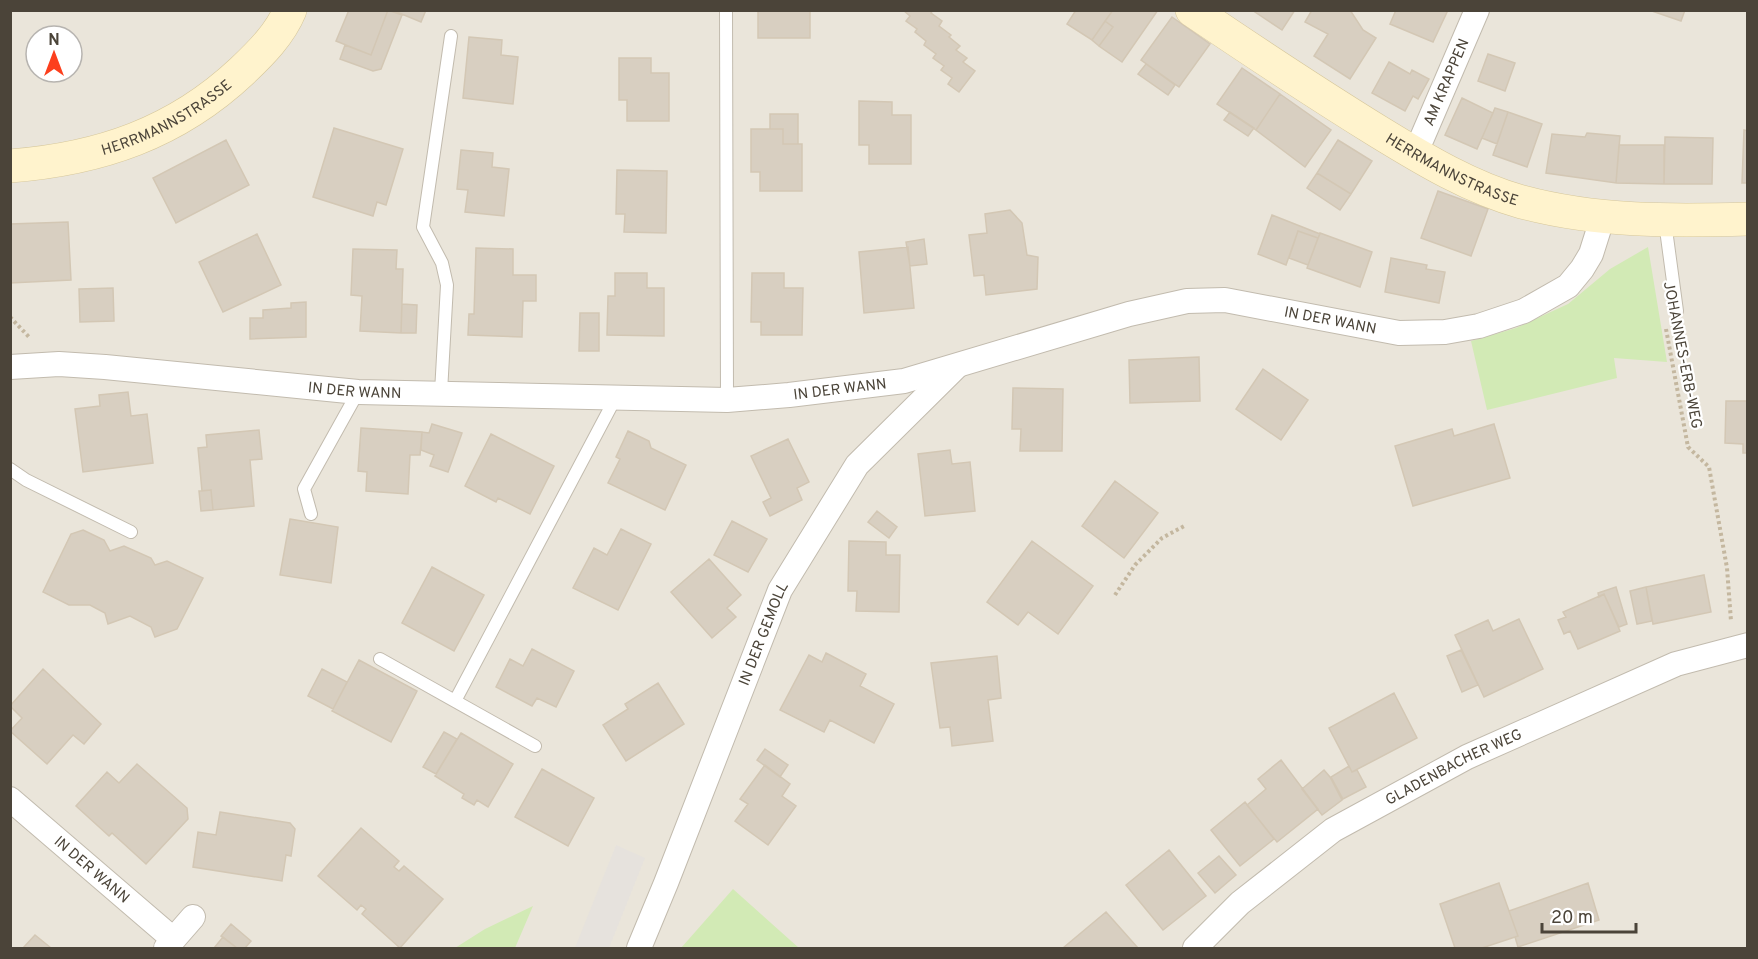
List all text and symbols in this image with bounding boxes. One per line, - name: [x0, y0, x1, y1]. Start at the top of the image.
- north arrow: [24, 24, 84, 84]
- text: N: [48, 31, 60, 51]
- street label: AM KRAPPEN: [1420, 36, 1475, 129]
- street label: HERRMANNSTRASSE: [99, 76, 236, 161]
- street label: HERRMANNSTRASSE: [1381, 130, 1520, 211]
- street label: JOHANNES-ERB-WEG: [1658, 280, 1705, 431]
- street label: IN DER WANN: [1282, 303, 1378, 340]
- street label: IN DER WANN: [792, 375, 888, 405]
- street label: IN DER WANN: [307, 379, 402, 404]
- street label: IN DER GEMOLL: [736, 579, 794, 689]
- street label: GLADENBACHER WEG: [1382, 726, 1525, 811]
- street label: IN DER WANN: [49, 833, 133, 908]
- scale bar: [1542, 896, 1636, 934]
- text: 20 m: [1551, 907, 1593, 930]

